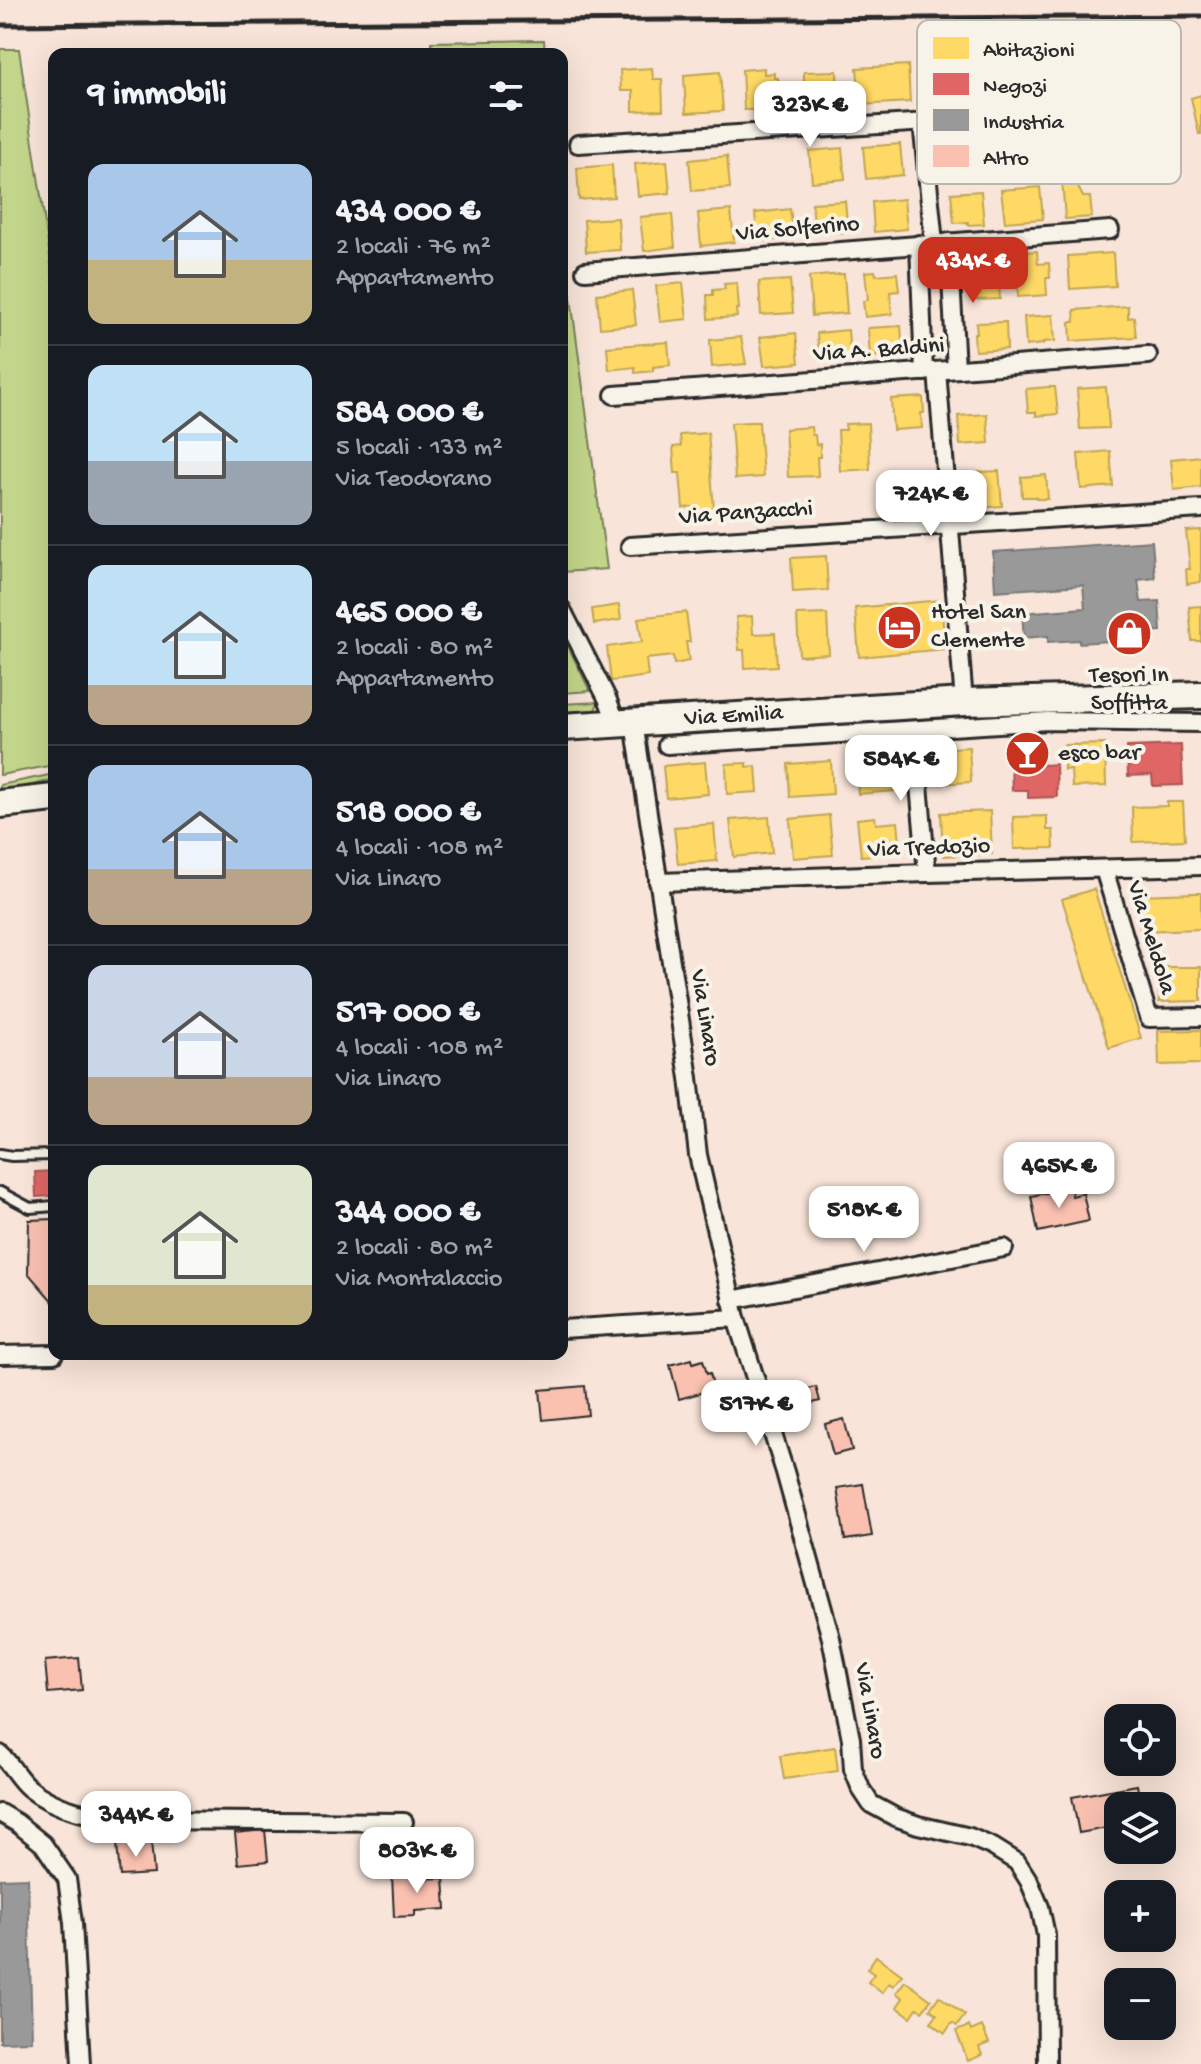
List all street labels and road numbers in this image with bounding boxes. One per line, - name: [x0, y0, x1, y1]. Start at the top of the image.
- street label: Via Solferino: [734, 210, 861, 250]
- street label: Via A. Baldini: [811, 332, 946, 370]
- street label: Via Panzacchi: [677, 495, 814, 533]
- street label: Via Emilia: [683, 699, 784, 734]
- street label: Via Tredozio: [866, 832, 991, 866]
- street label: Via Meldola: [1119, 877, 1181, 999]
- street label: Via Linaro: [682, 967, 726, 1068]
- street label: Via Linaro: [846, 1660, 892, 1761]

